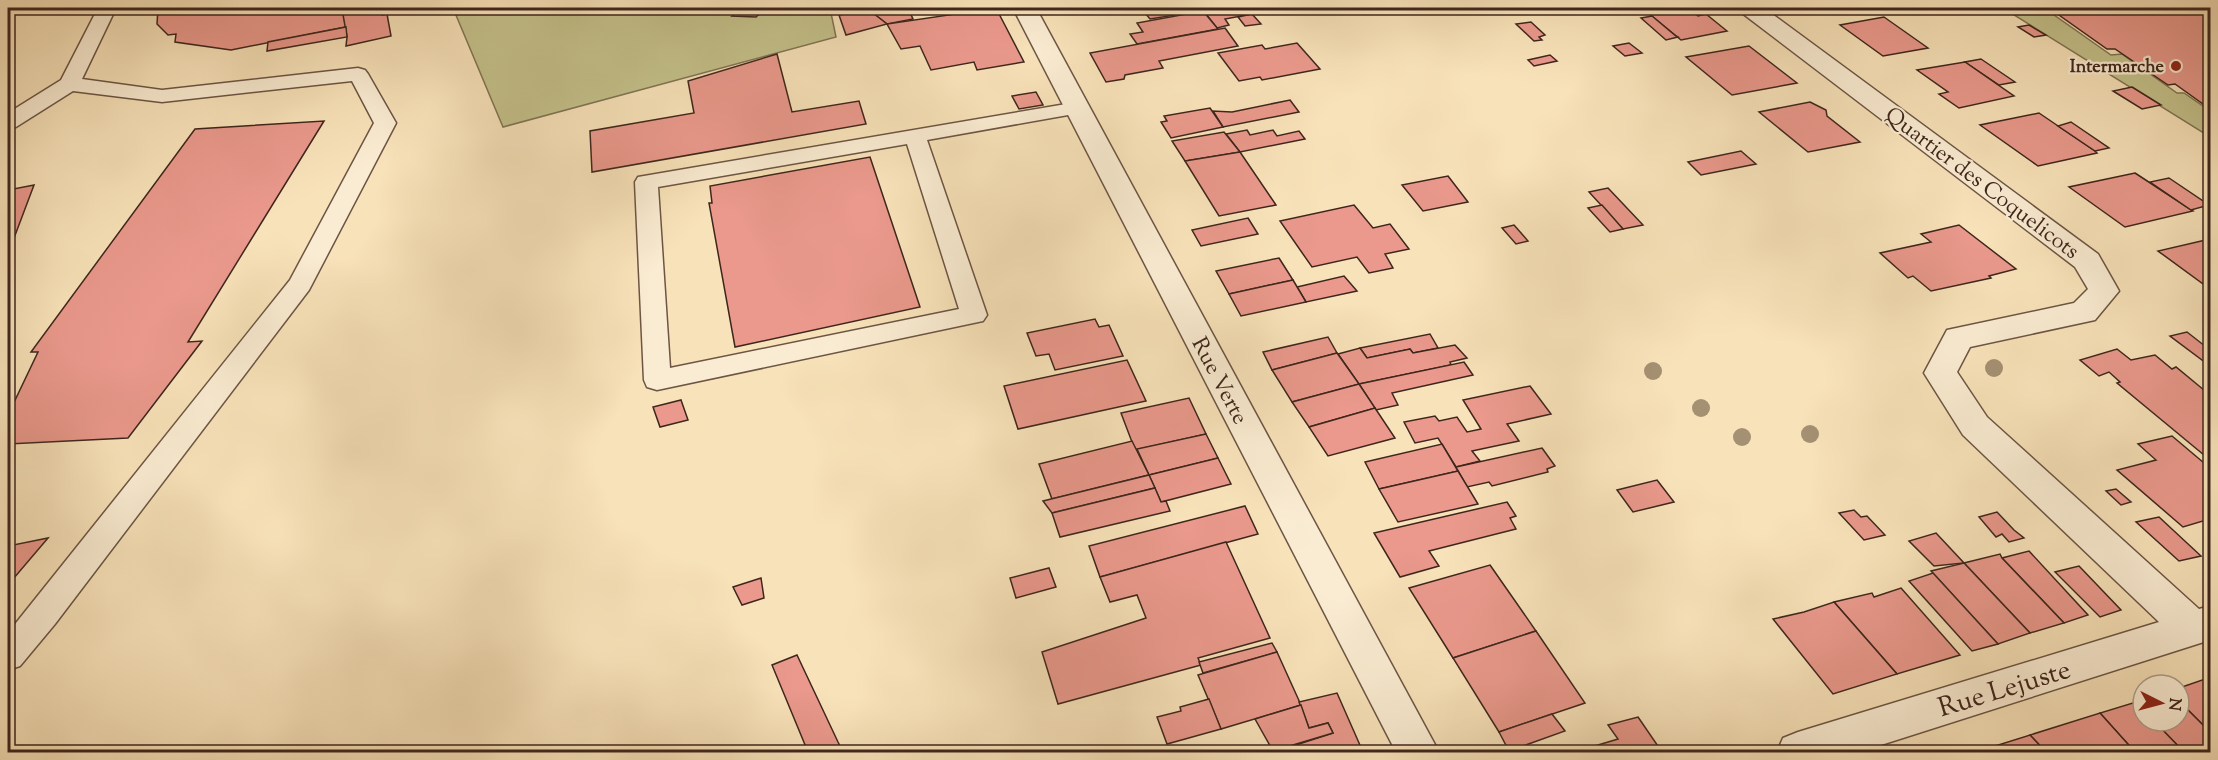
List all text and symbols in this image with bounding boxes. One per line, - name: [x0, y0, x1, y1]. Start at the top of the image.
- place label: Intermarche: [2070, 55, 2165, 81]
- marker: Intermarche: [2169, 59, 2183, 73]
- street label: Quartier des Coquelicots: [1877, 101, 2085, 268]
- street label: Rue Verte: [1182, 332, 1255, 431]
- street label: Rue Lejuste: [1934, 652, 2076, 729]
- north arrow: [2131, 673, 2191, 733]
- text: N: [2161, 697, 2186, 712]

